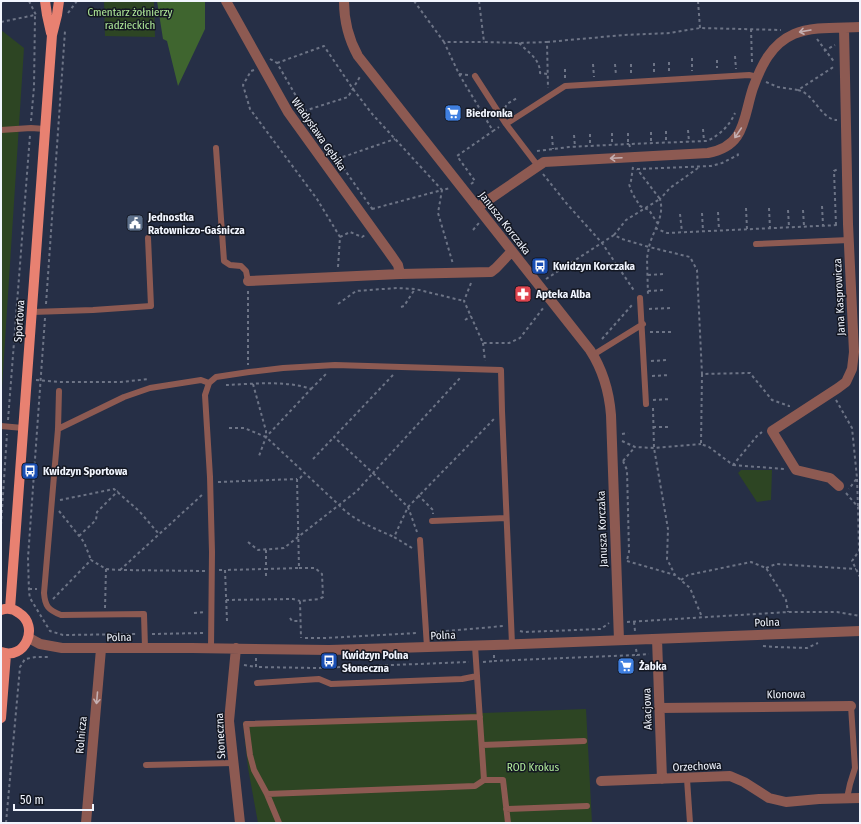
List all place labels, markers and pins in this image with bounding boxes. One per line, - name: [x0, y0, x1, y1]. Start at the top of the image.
- supermarket icon: Biedronka: [443, 103, 463, 123]
- place label: Biedronka: [466, 107, 513, 120]
- place label: Jednostka Ratowniczo-Gaśnicza: [147, 211, 245, 237]
- public building icon: Jednostka Ratowniczo-Gaśnicza: [125, 213, 145, 233]
- bus stop icon: Kwidzyn Korczaka: [530, 256, 550, 276]
- place label: Kwidzyn Korczaka: [553, 260, 636, 273]
- pharmacy icon: Apteka Alba: [513, 284, 533, 304]
- place label: Apteka Alba: [535, 288, 591, 301]
- bus stop icon: Kwidzyn Sportowa: [20, 461, 40, 481]
- place label: Kwidzyn Sportowa: [43, 465, 128, 478]
- place label: Kwidzyn Polna Słoneczna: [342, 649, 409, 675]
- bus stop icon: Kwidzyn Polna Słoneczna: [319, 651, 339, 671]
- supermarket icon: Żabka: [616, 656, 636, 676]
- place label: Żabka: [639, 660, 667, 673]

